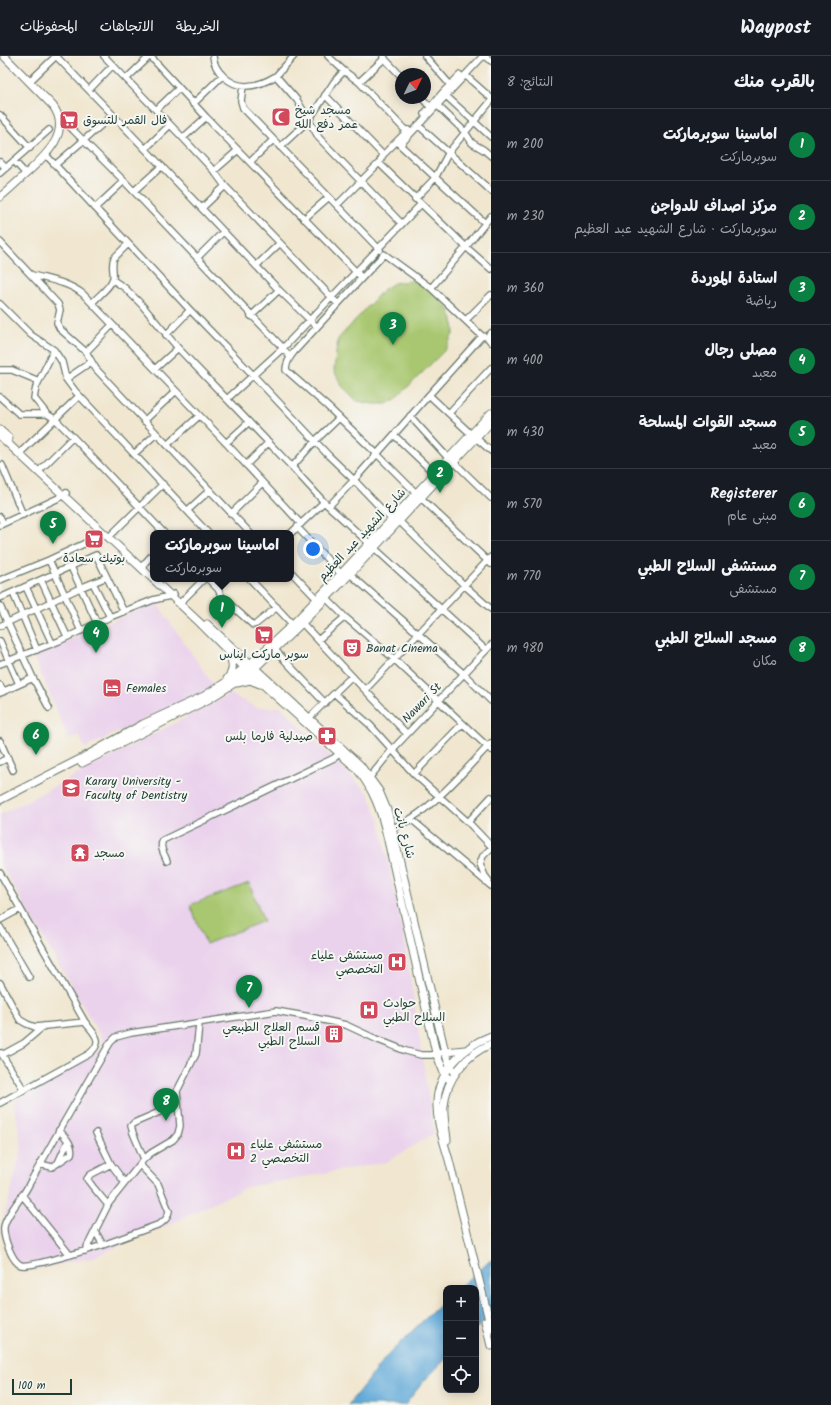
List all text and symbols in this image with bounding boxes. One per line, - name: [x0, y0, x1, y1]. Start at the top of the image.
- text: Waypost: [740, 13, 811, 43]
- text: المحفوظات: [20, 16, 78, 38]
- text: الاتجاهات: [100, 16, 154, 38]
- text: الخريطة: [176, 16, 219, 38]
- north arrow: [395, 68, 431, 104]
- text: بالقرب منك: [734, 69, 815, 96]
- text: النتائج: 8: [507, 72, 553, 93]
- place label: مسجد شيخ عمر دفع الله: [295, 101, 358, 134]
- mosque icon: مسجد شيخ عمر دفع الله: [270, 106, 292, 128]
- supermarket icon: فال القمر للتسوق: [58, 109, 80, 131]
- place label: فال القمر للتسوق: [83, 111, 167, 130]
- text: اماسينا سوبرماركت: [663, 123, 777, 147]
- text: 200 m: [507, 134, 543, 155]
- text: 1: [800, 134, 804, 155]
- text: سوبرماركت: [720, 147, 777, 168]
- text: مركز اصداف للدواجن: [651, 195, 777, 219]
- text: 230 m: [507, 206, 544, 227]
- text: 2: [798, 206, 806, 227]
- text: سوبرماركت · شارع الشهيد عبد العظيم: [574, 219, 777, 240]
- text: استادة الموردة: [691, 267, 777, 291]
- text: 360 m: [507, 278, 544, 299]
- text: 3: [798, 278, 806, 299]
- text: رياضة: [746, 291, 777, 312]
- pin: 3: [380, 312, 406, 345]
- text: مصلى رجال: [705, 339, 777, 363]
- text: 400 m: [507, 350, 543, 371]
- text: 4: [798, 350, 806, 371]
- text: معبد: [752, 363, 777, 384]
- text: مسجد القوات المسلحة: [639, 411, 777, 435]
- text: 430 m: [507, 422, 544, 443]
- text: 5: [799, 422, 805, 443]
- text: معبد: [752, 435, 777, 456]
- pin: 2: [427, 460, 453, 493]
- text: Registerer: [710, 482, 777, 506]
- street label: شارع الشهيد عبد العظيم: [313, 484, 411, 586]
- text: 570 m: [507, 494, 542, 515]
- text: 6: [798, 494, 806, 515]
- text: مبنى عام: [727, 506, 777, 527]
- pin: 5: [40, 511, 66, 544]
- supermarket icon: بوتيك سعادة: [83, 528, 105, 550]
- popup: [150, 530, 294, 582]
- text: اماسينا سوبرماركت: [165, 534, 279, 558]
- your location: [303, 539, 323, 559]
- place label: بوتيك سعادة: [63, 549, 125, 568]
- text: مستشفى السلاح الطبي: [638, 555, 777, 579]
- text: سوبرماركت: [165, 558, 222, 579]
- text: 770 m: [507, 566, 541, 587]
- text: 7: [799, 566, 805, 587]
- text: مستشفى: [729, 579, 777, 600]
- pin: 1: [209, 595, 235, 628]
- pin: 4: [83, 620, 109, 653]
- supermarket icon: سوبر ماركت ايناس: [253, 624, 275, 646]
- text: مسجد السلاح الطبي: [655, 627, 777, 651]
- theatre icon: Banat Cinema: [341, 637, 363, 659]
- text: 980 m: [507, 638, 543, 659]
- text: 8: [798, 638, 806, 659]
- place label: Banat Cinema: [366, 639, 438, 658]
- place label: سوبر ماركت ايناس: [219, 645, 309, 664]
- text: مكان: [753, 651, 777, 672]
- hotel icon: Females: [101, 677, 123, 699]
- street label: Nawari St: [398, 678, 446, 728]
- place label: Females: [126, 679, 166, 698]
- pin: 6: [23, 722, 49, 755]
- pharmacy icon: صيدلية فارما بلس: [316, 725, 338, 747]
- place label: صيدلية فارما بلس: [225, 727, 313, 746]
- place label: Karary University - Faculty of Dentistry: [85, 772, 188, 805]
- school or university icon: Karary University - Faculty of Dentistry: [60, 777, 82, 799]
- street label: شارع بانت: [388, 805, 420, 861]
- temple icon: مسجد: [69, 842, 91, 864]
- place label: مسجد: [94, 844, 125, 863]
- place label: مستشفى علياء التخصصي: [311, 946, 383, 980]
- hospital icon: مستشفى علياء التخصصي: [386, 951, 408, 973]
- pin: 7: [236, 975, 262, 1008]
- place label: حوادث السلاح الطبي: [383, 994, 445, 1028]
- hospital icon: حوادث السلاح الطبي: [358, 999, 380, 1021]
- place label: قسم العلاج الطبيعي السلاح الطبي: [222, 1018, 320, 1052]
- building icon: قسم العلاج الطبيعي السلاح الطبي: [323, 1023, 345, 1045]
- pin: 8: [153, 1088, 179, 1121]
- place label: مستشفى علياء التخصصي 2: [250, 1135, 322, 1169]
- hospital icon: مستشفى علياء التخصصي 2: [225, 1140, 247, 1162]
- map controls: [443, 1285, 479, 1393]
- button: +: [443, 1285, 479, 1321]
- button: −: [443, 1321, 479, 1357]
- button: locate: [443, 1357, 479, 1393]
- scale bar: [12, 1377, 72, 1396]
- text: 100 m: [18, 1377, 46, 1395]

